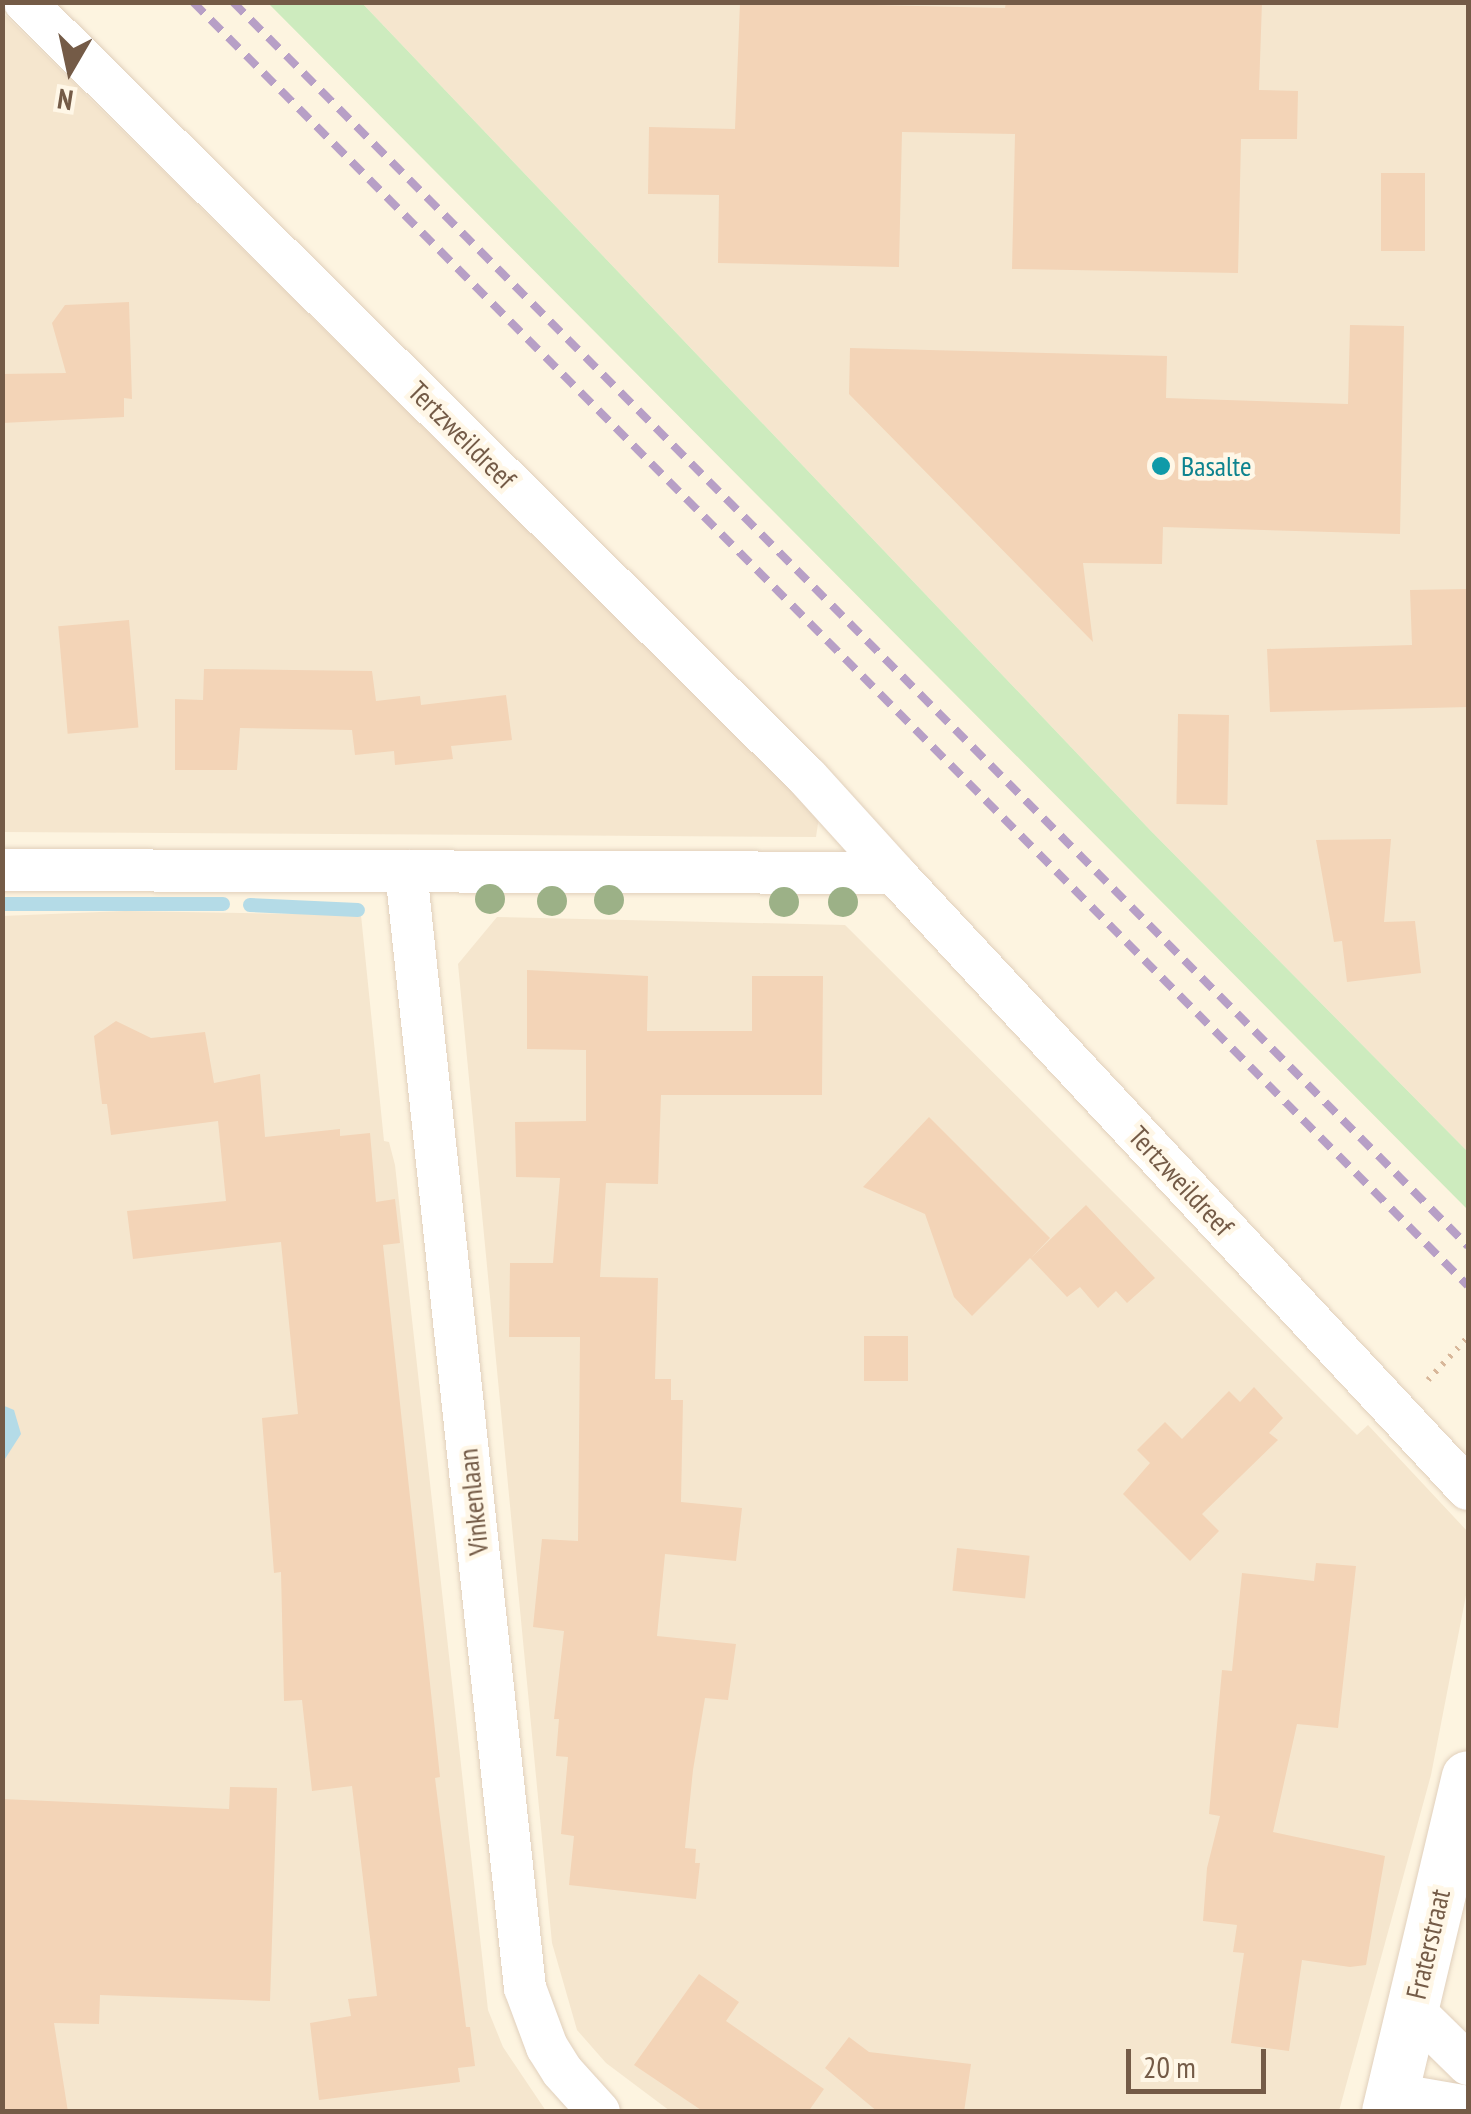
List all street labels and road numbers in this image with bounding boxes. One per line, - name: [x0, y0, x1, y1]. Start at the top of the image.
- street label: Tertzweildreef: [401, 374, 523, 496]
- street label: Tertzweildreef: [1122, 1119, 1240, 1243]
- street label: Vinkenlaan: [451, 1447, 495, 1557]
- street label: Fraterstraat: [1399, 1886, 1457, 2002]

